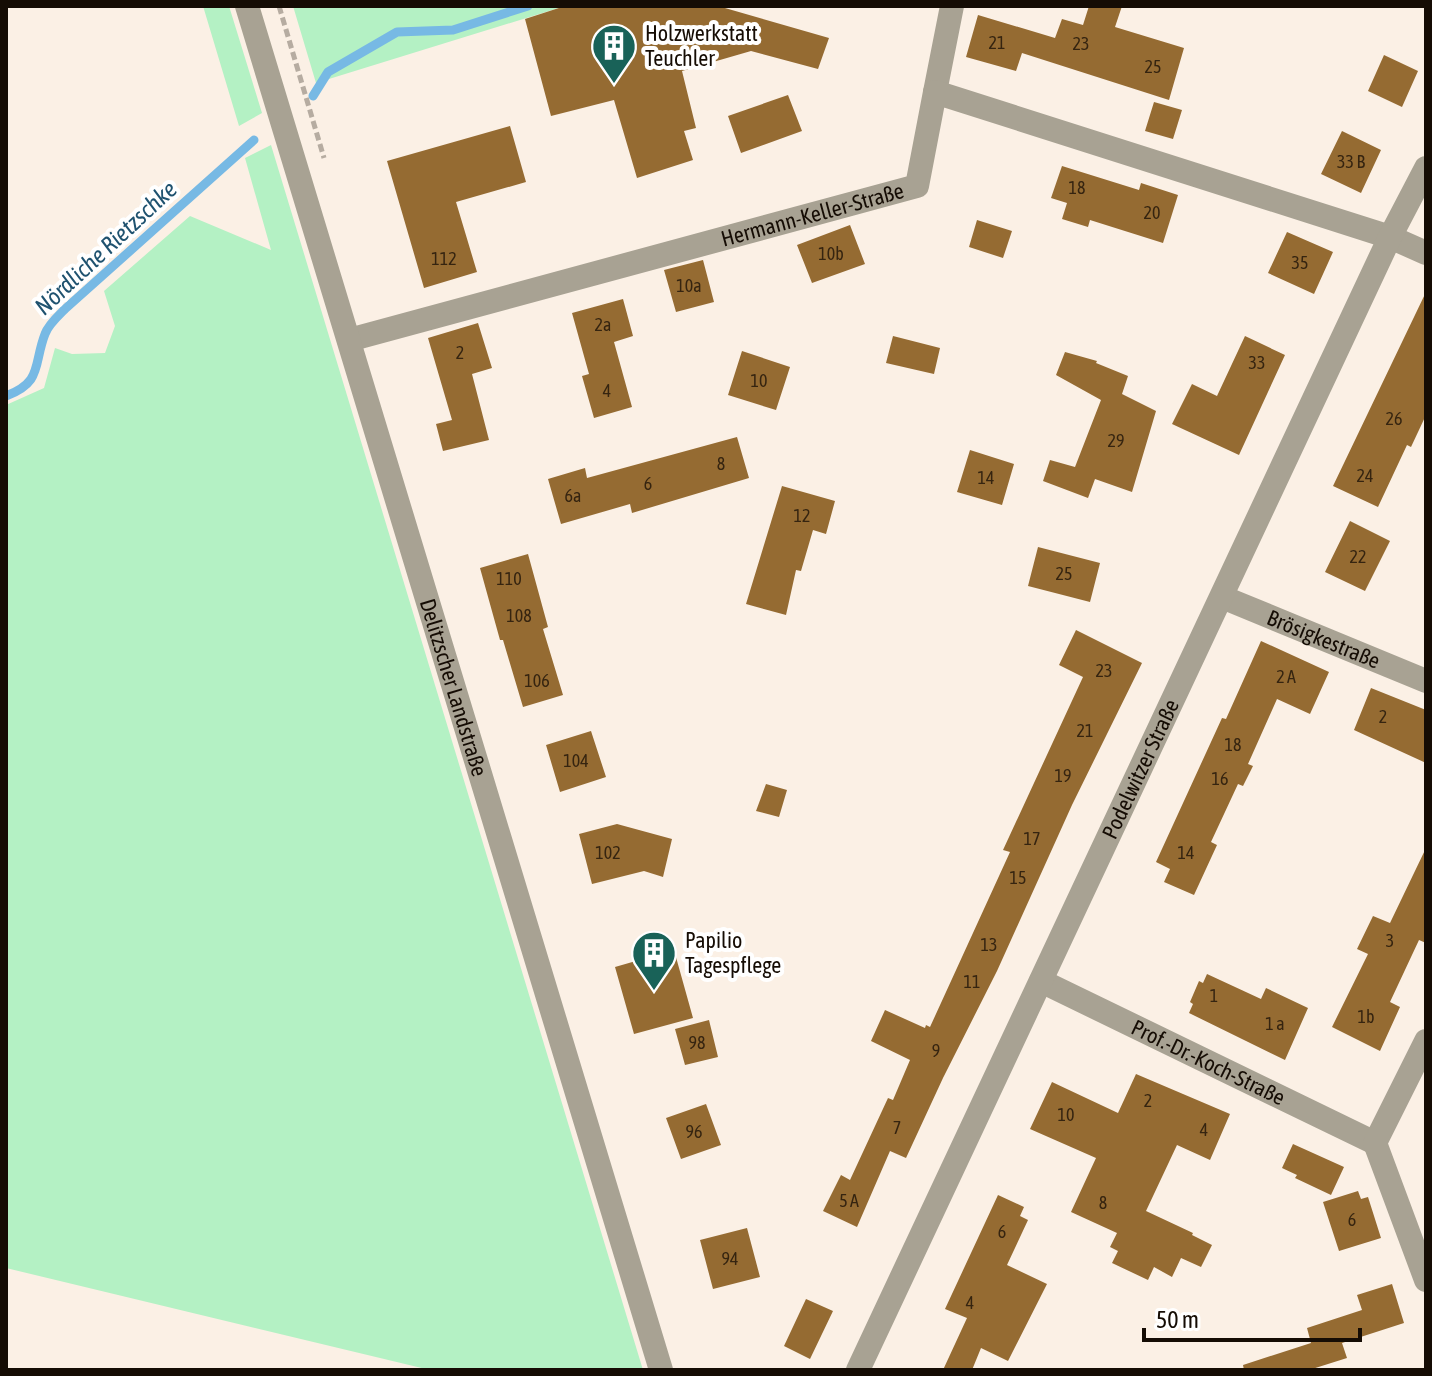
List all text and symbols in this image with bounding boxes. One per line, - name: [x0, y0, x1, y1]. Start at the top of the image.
- place label: Holzwerkstatt Teuchler: [645, 20, 758, 71]
- building icon: Holzwerkstatt Teuchler: [590, 22, 638, 85]
- house number: 21: [989, 32, 1005, 53]
- house number: 23: [1073, 33, 1089, 54]
- house number: 25: [1145, 56, 1161, 77]
- house number: 33 B: [1337, 151, 1365, 172]
- water label: Nördliche Rietzschke: [29, 175, 182, 320]
- street label: Hermann-Keller-Straße: [718, 177, 907, 252]
- house number: 18: [1069, 177, 1085, 198]
- house number: 20: [1144, 202, 1160, 223]
- house number: 10b: [818, 243, 844, 264]
- house number: 112: [431, 248, 457, 269]
- house number: 35: [1292, 252, 1308, 273]
- house number: 10a: [676, 275, 702, 296]
- house number: 2a: [595, 314, 611, 335]
- house number: 2: [456, 342, 464, 363]
- house number: 33: [1249, 352, 1265, 373]
- house number: 10: [751, 370, 767, 391]
- house number: 4: [603, 380, 611, 401]
- house number: 26: [1386, 408, 1402, 429]
- house number: 29: [1108, 430, 1124, 451]
- house number: 8: [717, 453, 725, 474]
- house number: 24: [1357, 465, 1373, 486]
- house number: 14: [978, 467, 994, 488]
- house number: 6: [644, 473, 652, 494]
- house number: 6a: [565, 485, 581, 506]
- house number: 12: [794, 505, 810, 526]
- house number: 22: [1350, 546, 1366, 567]
- house number: 25: [1056, 563, 1072, 584]
- house number: 110: [496, 568, 522, 589]
- street label: Delitzscher Landstraße: [415, 595, 493, 779]
- street label: Brösigkestraße: [1263, 604, 1384, 674]
- house number: 108: [506, 605, 532, 626]
- house number: 23: [1096, 660, 1112, 681]
- house number: 2 A: [1276, 666, 1296, 687]
- house number: 106: [524, 670, 550, 691]
- street label: Podelwitzer Straße: [1096, 695, 1184, 843]
- house number: 2: [1379, 706, 1387, 727]
- house number: 21: [1077, 720, 1093, 741]
- house number: 18: [1225, 734, 1241, 755]
- house number: 104: [563, 750, 589, 771]
- house number: 19: [1055, 765, 1071, 786]
- house number: 16: [1212, 768, 1228, 789]
- house number: 17: [1024, 828, 1040, 849]
- house number: 102: [595, 842, 621, 863]
- house number: 14: [1178, 842, 1194, 863]
- house number: 15: [1010, 867, 1026, 888]
- place label: Papilio Tagespflege: [685, 927, 781, 978]
- building icon: Papilio Tagespflege: [630, 929, 678, 992]
- house number: 3: [1386, 930, 1394, 951]
- house number: 13: [981, 934, 997, 955]
- house number: 11: [964, 971, 980, 992]
- house number: 1: [1210, 985, 1218, 1006]
- house number: 1b: [1358, 1006, 1375, 1027]
- house number: 1 a: [1265, 1013, 1285, 1034]
- street label: Prof.-Dr.-Koch-Straße: [1127, 1014, 1290, 1110]
- house number: 98: [689, 1032, 705, 1053]
- house number: 9: [932, 1040, 940, 1061]
- house number: 2: [1144, 1090, 1152, 1111]
- house number: 10: [1058, 1104, 1074, 1125]
- house number: 7: [893, 1117, 901, 1138]
- house number: 4: [1200, 1119, 1208, 1140]
- house number: 96: [686, 1121, 702, 1142]
- house number: 5 A: [839, 1190, 859, 1211]
- house number: 8: [1099, 1192, 1107, 1213]
- house number: 6: [1348, 1209, 1356, 1230]
- house number: 6: [998, 1221, 1006, 1242]
- house number: 94: [722, 1248, 738, 1269]
- house number: 4: [966, 1292, 974, 1313]
- scale bar: [1144, 1292, 1360, 1342]
- text: 50 m: [1156, 1306, 1199, 1333]

